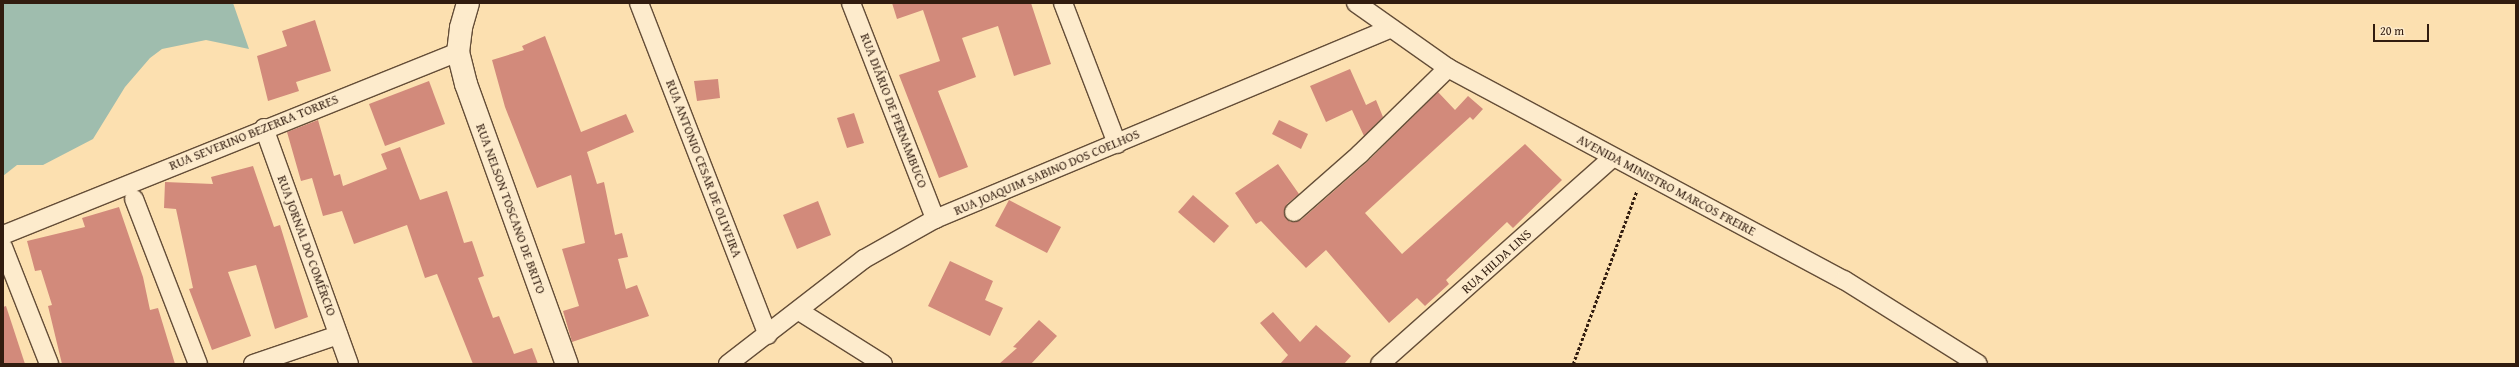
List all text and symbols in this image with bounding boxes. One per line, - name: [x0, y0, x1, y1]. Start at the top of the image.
- scale bar: [2375, 16, 2431, 42]
- text: 20 m: [2380, 22, 2404, 39]
- street label: RUA DIÁRIO DE PERNAMBUCO: [856, 31, 930, 191]
- street label: RUA ANTONIO CESAR DE OLIVEIRA: [662, 78, 744, 260]
- street label: RUA SEVERINO BEZERRA TORRES: [167, 92, 341, 174]
- street label: RUA NELSON TOSCANO DE BRITO: [472, 122, 548, 296]
- street label: RUA JOAQUIM SABINO DOS COELHOS: [952, 127, 1142, 219]
- street label: AVENIDA MINISTRO MARCOS FREIRE: [1574, 132, 1758, 240]
- street label: RUA JORNAL DO COMÉRCIO: [273, 174, 339, 318]
- street label: RUA HILDA LINS: [1459, 227, 1535, 297]

